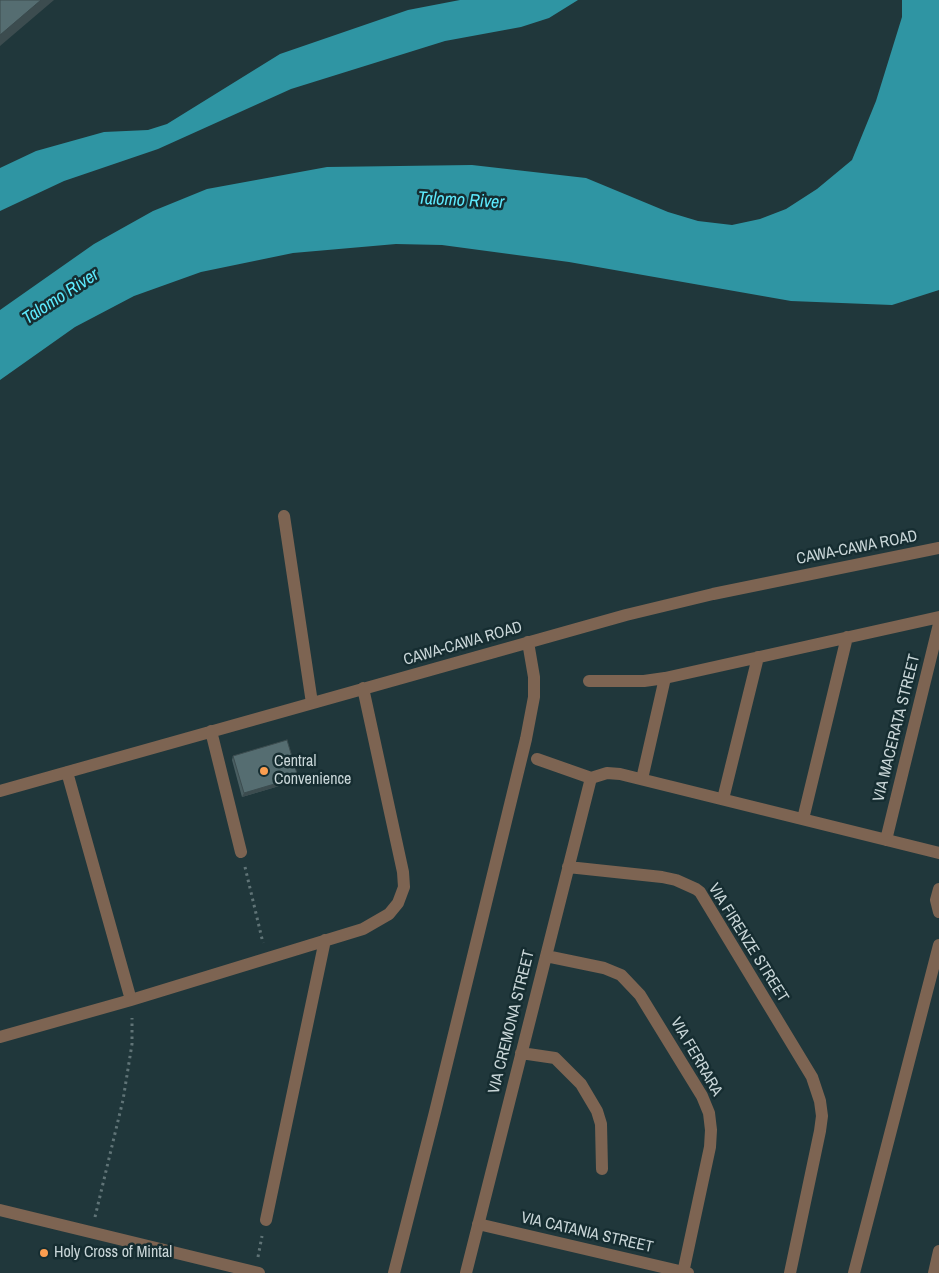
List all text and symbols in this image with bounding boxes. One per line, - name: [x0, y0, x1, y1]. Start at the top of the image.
- water label: Talomo River: [417, 188, 505, 214]
- water label: Talomo River: [19, 264, 103, 330]
- street label: CAWA-CAWA ROAD: [795, 527, 919, 569]
- street label: CAWA-CAWA ROAD: [401, 618, 525, 670]
- street label: VIA MACERATA STREET: [869, 652, 925, 804]
- place label: Central Convenience: [274, 752, 351, 790]
- marker: Central Convenience: [258, 765, 270, 777]
- street label: VIA FIRENZE STREET: [704, 880, 792, 1006]
- street label: VIA CREMONA STREET: [485, 948, 539, 1096]
- street label: VIA FERRARA: [666, 1014, 726, 1100]
- street label: VIA CATANIA STREET: [519, 1208, 655, 1258]
- place label: Holy Cross of Mintal: [54, 1243, 172, 1263]
- marker: Holy Cross of Mintal: [38, 1247, 50, 1259]

